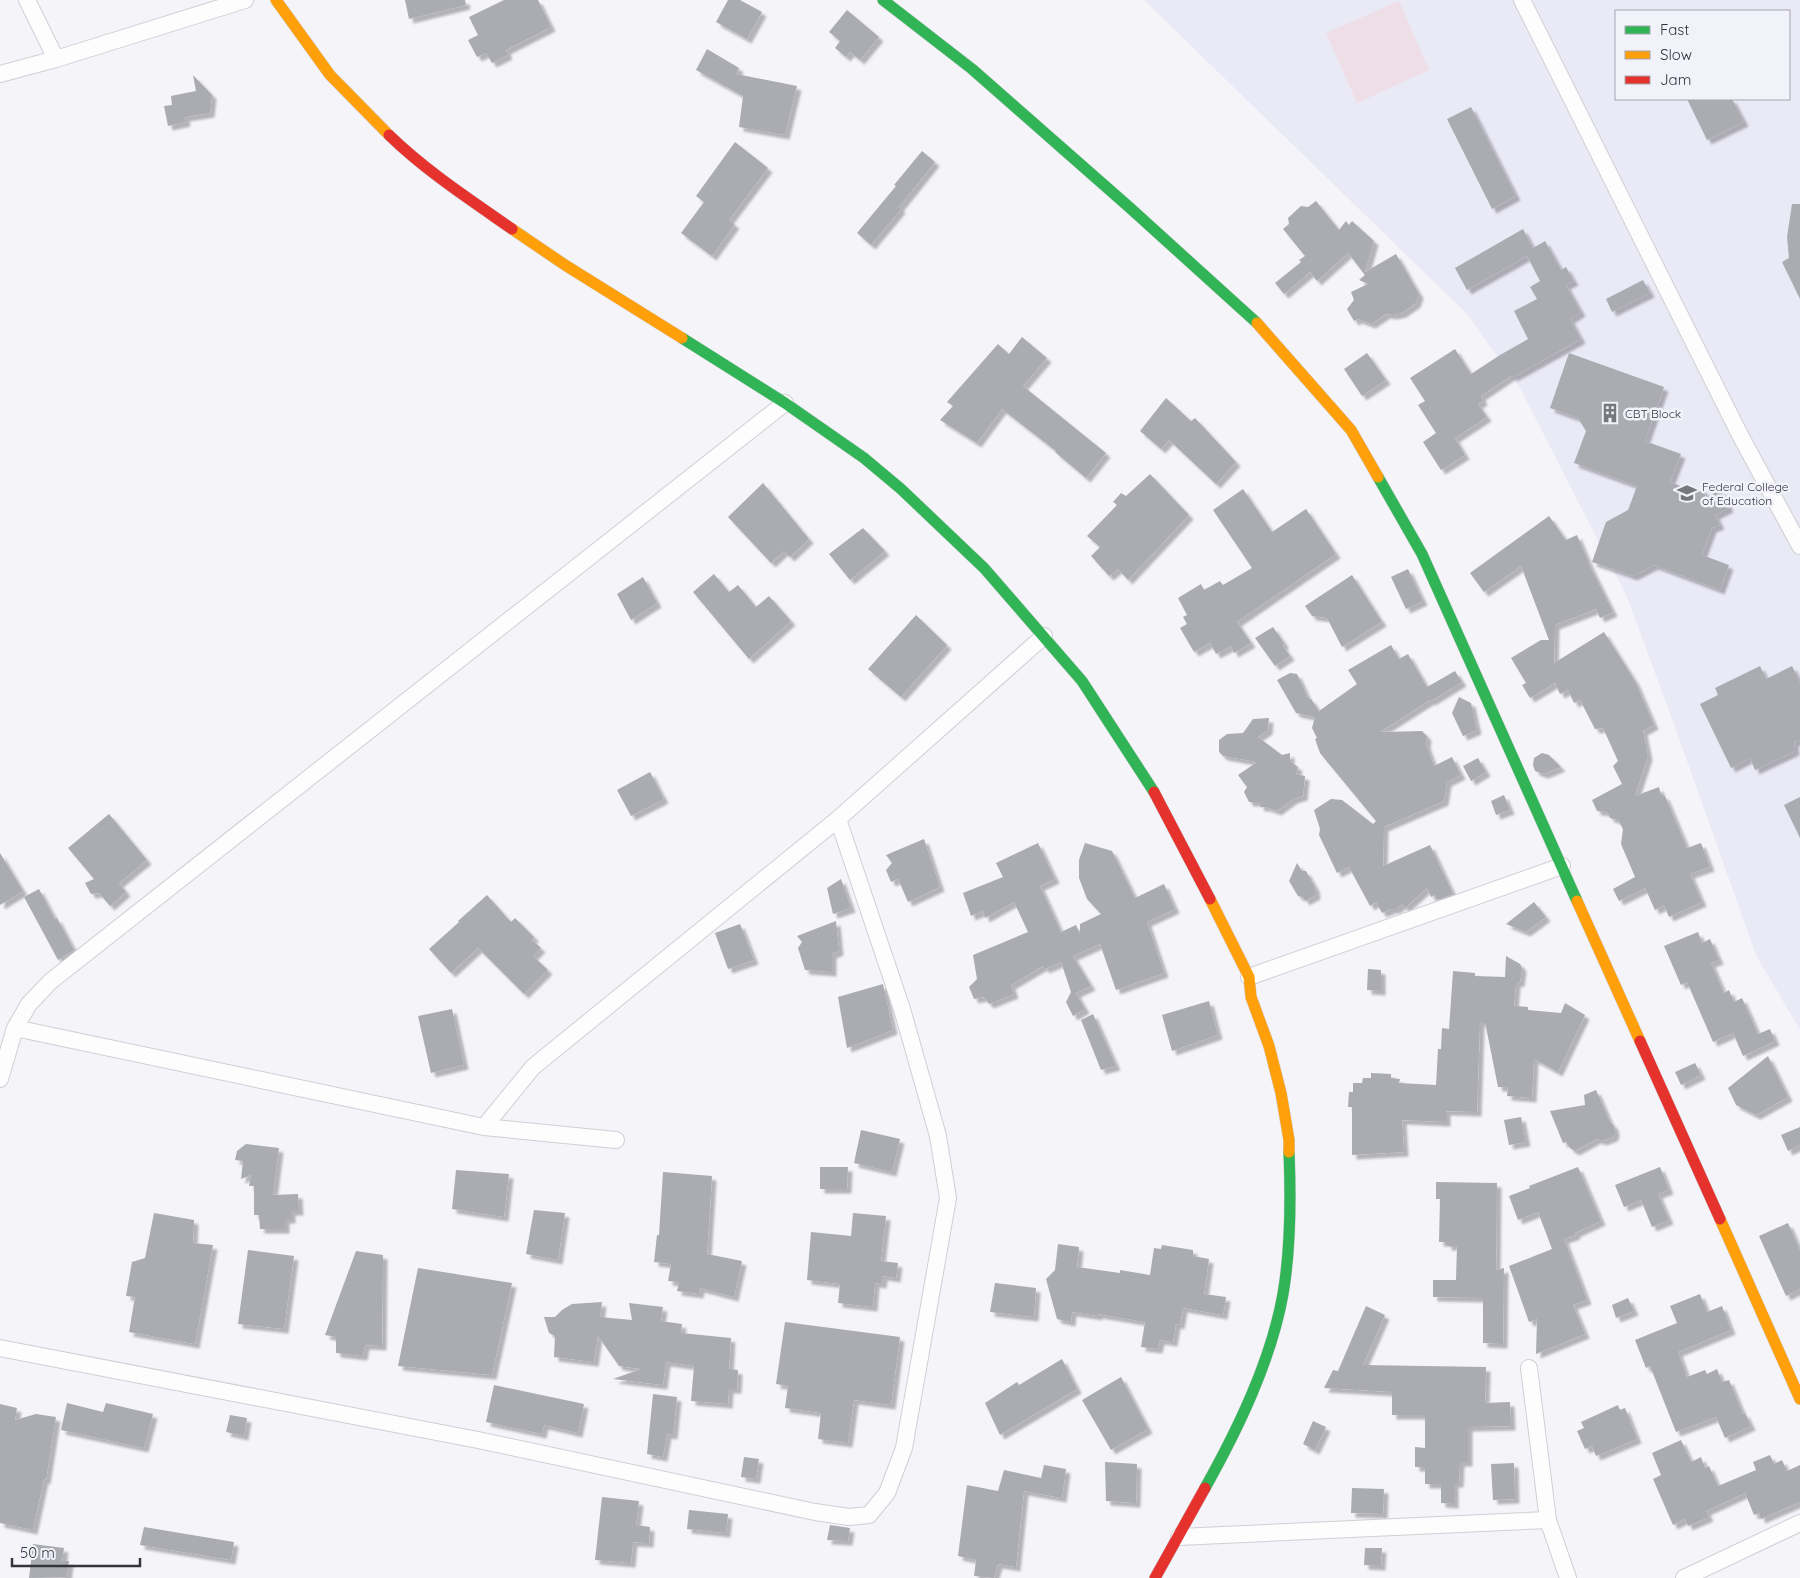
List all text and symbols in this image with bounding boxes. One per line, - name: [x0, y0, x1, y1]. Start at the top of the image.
- legend: [1615, 10, 1790, 100]
- text: Fast: [1660, 20, 1689, 39]
- text: Slow: [1660, 45, 1692, 64]
- text: Jam: [1660, 70, 1691, 89]
- building icon: CBT Block: [1599, 402, 1621, 424]
- place label: CBT Block: [1625, 406, 1681, 421]
- place label: Federal College of Education: [1702, 479, 1789, 508]
- school or university icon: Federal College of Education: [1676, 482, 1698, 504]
- scale bar: [12, 1536, 140, 1568]
- text: 50 m: [20, 1543, 55, 1562]

